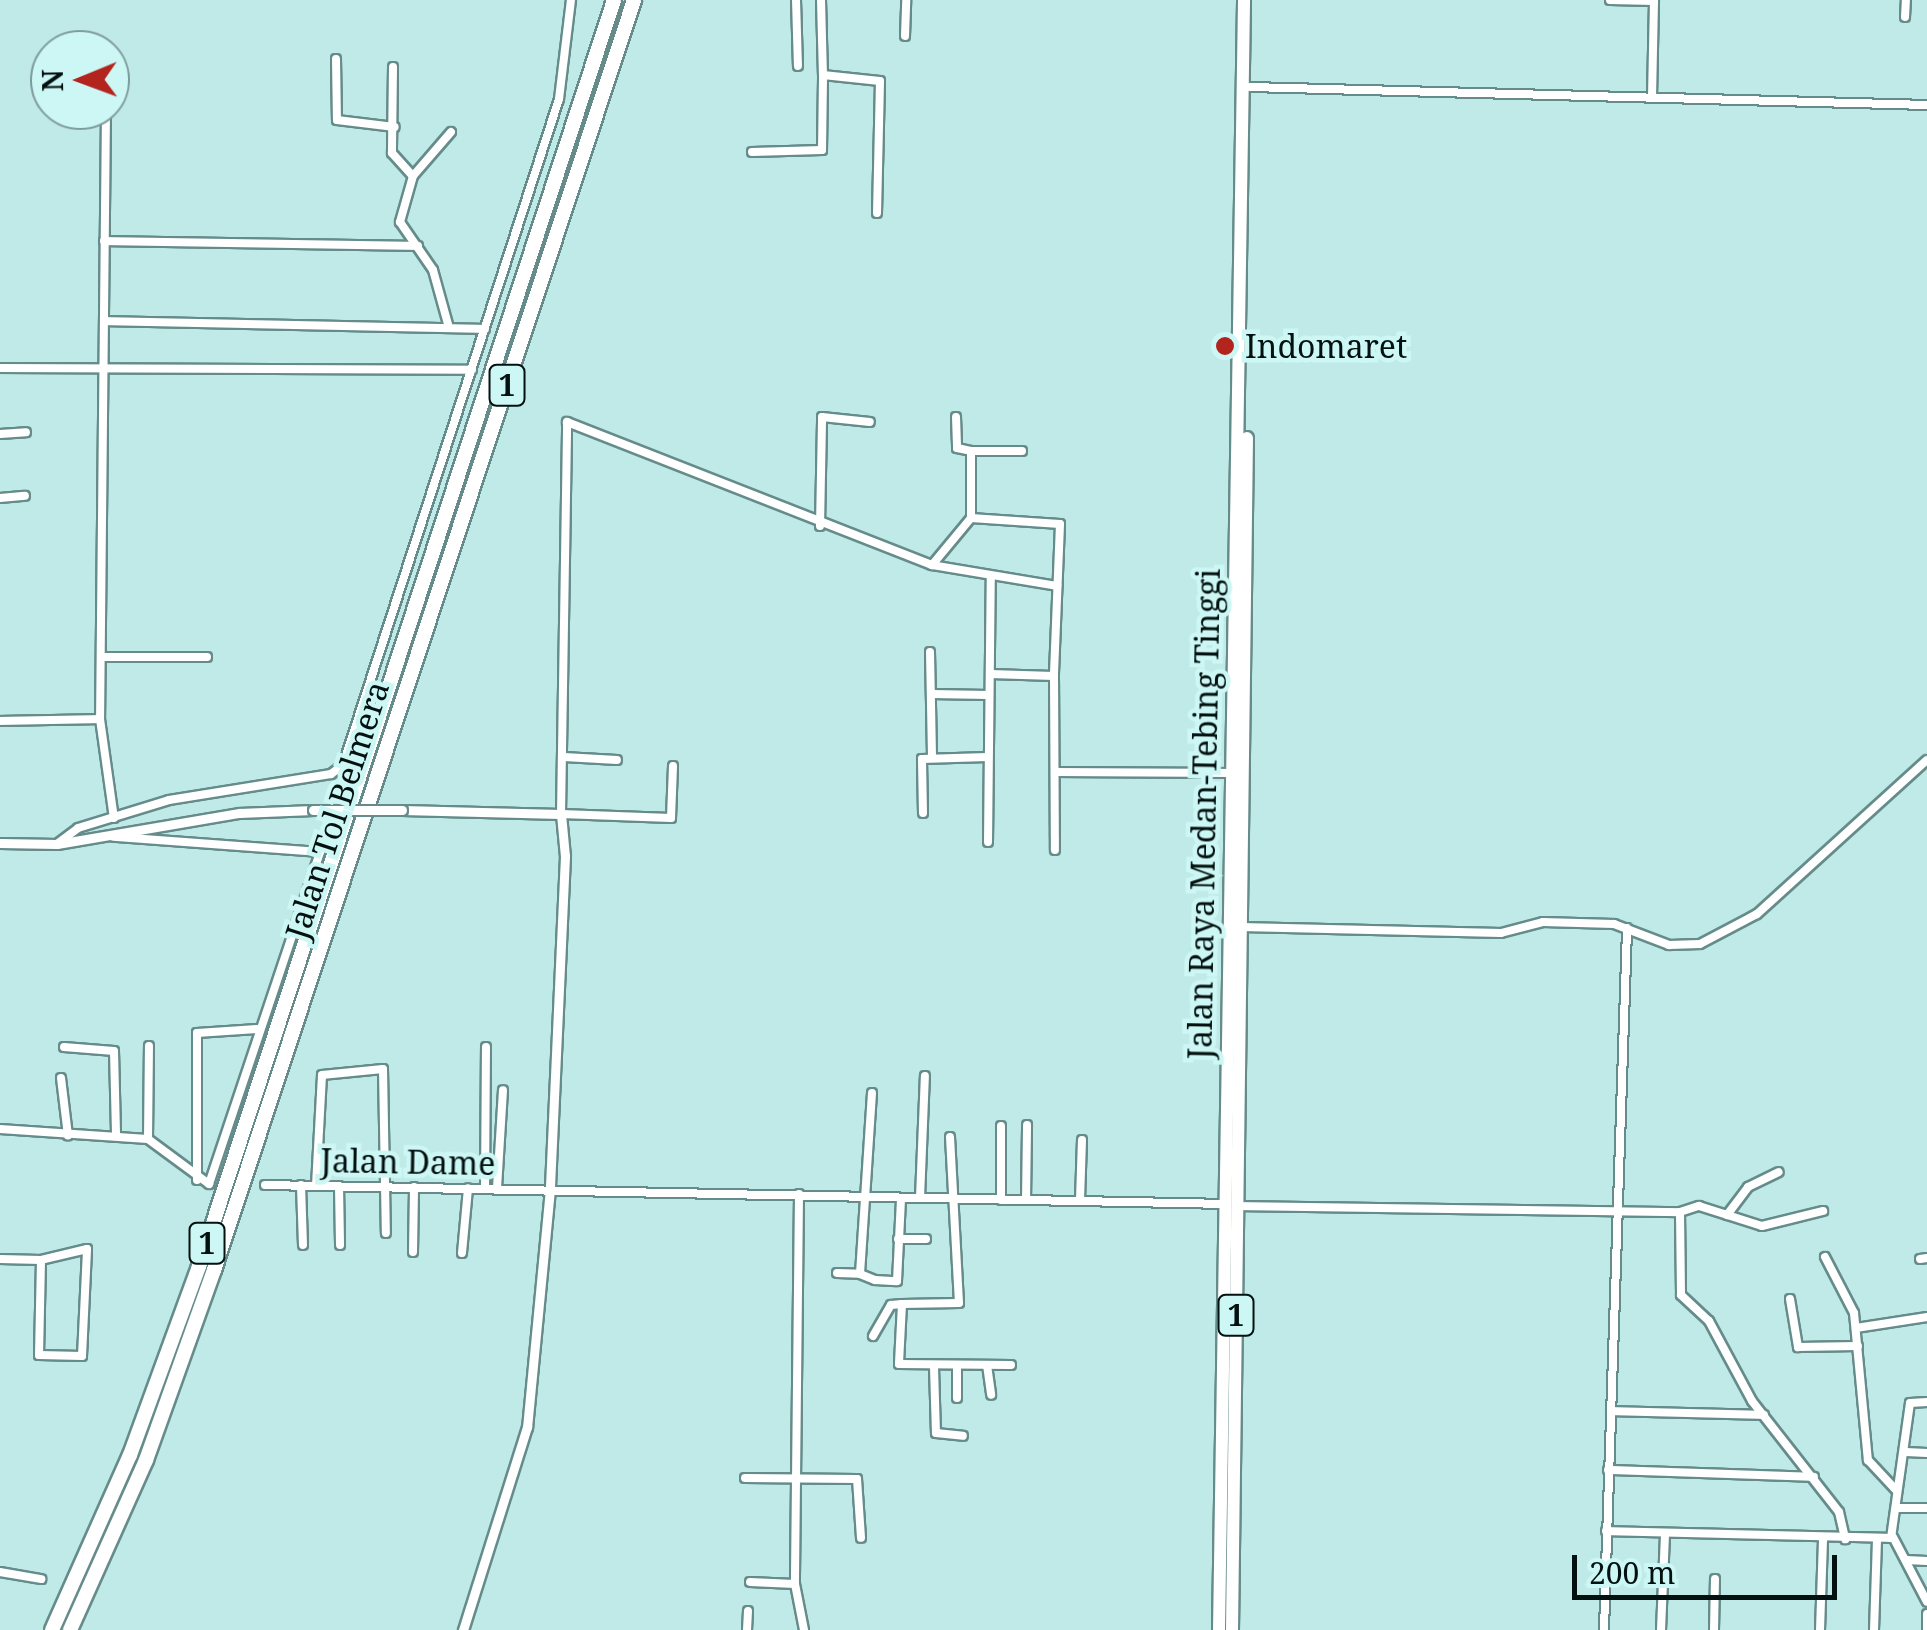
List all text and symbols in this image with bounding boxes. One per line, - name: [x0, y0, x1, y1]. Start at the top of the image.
- north arrow: [30, 30, 130, 130]
- text: N: [33, 69, 71, 92]
- place label: Indomaret: [1245, 327, 1407, 365]
- marker: Indomaret: [1214, 335, 1236, 357]
- road number: 1: [487, 360, 527, 410]
- street label: Jalan Raya Medan-Tebing Tinggi: [1181, 568, 1227, 1060]
- street label: Jalan Tol Belmera: [277, 676, 397, 944]
- street label: Jalan Dame: [320, 1141, 496, 1183]
- road number: 1: [187, 1218, 227, 1268]
- road number: 1: [1216, 1290, 1256, 1340]
- scale bar: [1577, 1535, 1842, 1597]
- text: 200 m: [1589, 1552, 1675, 1593]

